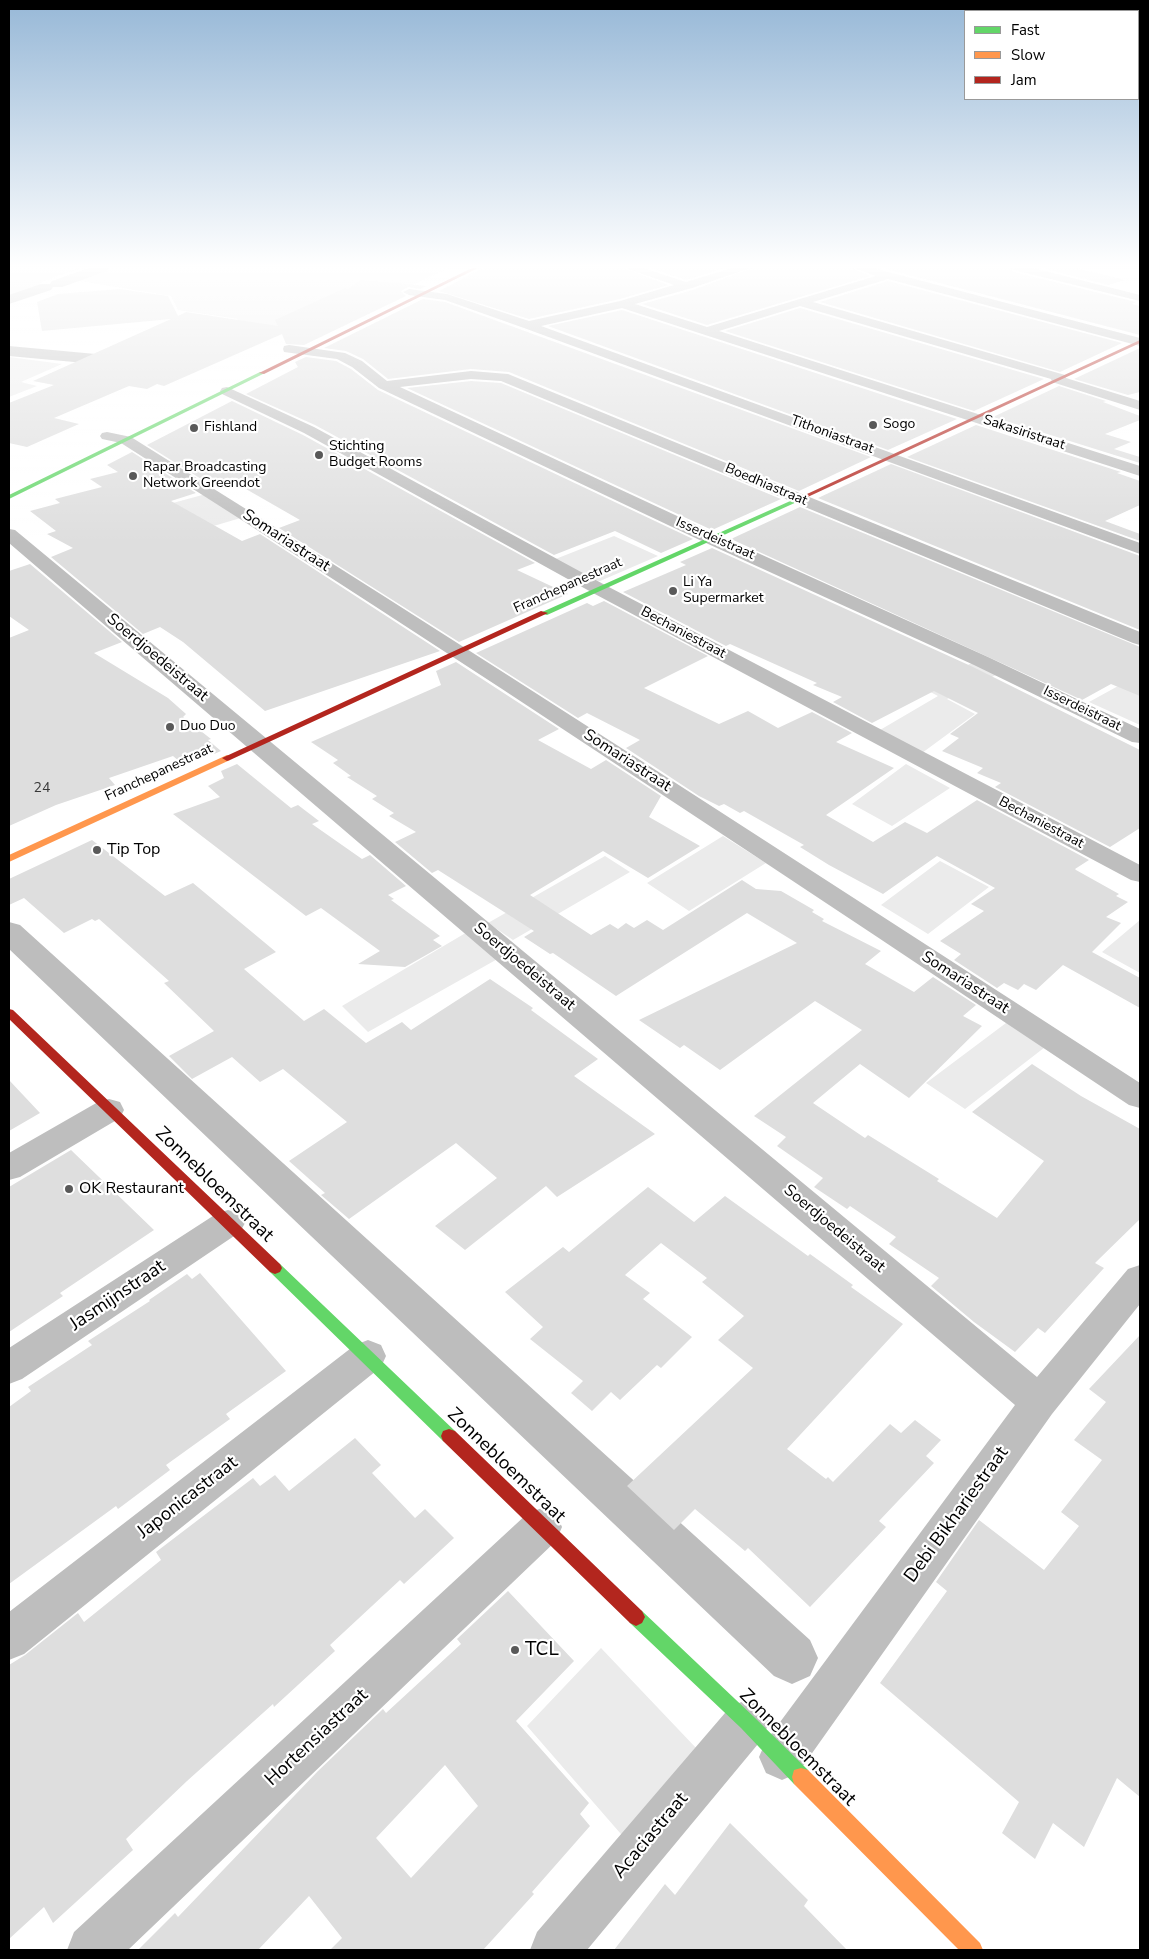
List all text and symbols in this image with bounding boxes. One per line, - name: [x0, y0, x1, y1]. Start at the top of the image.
- legend: [964, 10, 1139, 100]
- text: Fast: [1011, 20, 1039, 40]
- text: Slow: [1011, 45, 1045, 65]
- text: Jam: [1011, 70, 1037, 90]
- street label: Tithoniastraat: [788, 412, 876, 458]
- street label: Sakasiristraat: [981, 412, 1067, 454]
- place label: Sogo: [883, 417, 915, 433]
- marker: Sogo: [867, 419, 879, 431]
- place label: Fishland: [204, 420, 257, 436]
- marker: Fishland: [188, 422, 200, 434]
- place label: Stichting Budget Rooms: [329, 439, 422, 472]
- marker: Stichting Budget Rooms: [313, 449, 325, 461]
- place label: Rapar Broadcasting Network Greendot: [143, 460, 267, 492]
- street label: Boedhiastraat: [722, 460, 810, 510]
- marker: Rapar Broadcasting Network Greendot: [127, 470, 139, 482]
- street label: Somariastraat: [239, 506, 333, 576]
- street label: Isserdeistraat: [673, 514, 757, 564]
- street label: Franchepanestraat: [511, 555, 625, 617]
- place label: Li Ya Supermarket: [683, 575, 764, 608]
- marker: Li Ya Supermarket: [667, 585, 679, 597]
- street label: Bechaniestraat: [638, 604, 728, 662]
- street label: Soerdjoedeistraat: [102, 610, 212, 706]
- street label: Isserdeistraat: [1040, 683, 1124, 735]
- place label: Duo Duo: [180, 719, 236, 735]
- marker: Duo Duo: [164, 721, 176, 733]
- street label: Somariastraat: [580, 726, 674, 796]
- street label: Franchepanestraat: [102, 741, 216, 805]
- house number: 24: [34, 781, 50, 797]
- street label: Bechaniestraat: [996, 794, 1086, 852]
- place label: Tip Top: [107, 840, 160, 860]
- marker: Tip Top: [91, 844, 103, 856]
- street label: Soerdjoedeistraat: [469, 919, 579, 1015]
- street label: Somariastraat: [918, 948, 1012, 1018]
- street label: Zonnebloemstraat: [150, 1123, 278, 1247]
- place label: OK Restaurant: [79, 1179, 184, 1199]
- street label: Soerdjoedeistraat: [779, 1181, 889, 1277]
- marker: OK Restaurant: [63, 1183, 75, 1195]
- street label: Jasmijnstraat: [66, 1256, 170, 1336]
- street label: Zonnebloemstraat: [442, 1404, 570, 1528]
- street label: Debi Bikhariestraat: [900, 1442, 1014, 1588]
- street label: Japonicastraat: [133, 1452, 243, 1544]
- place label: TCL: [525, 1639, 559, 1661]
- marker: TCL: [509, 1644, 521, 1656]
- street label: Hortensiastraat: [261, 1684, 373, 1792]
- street label: Zonnebloemstraat: [734, 1685, 860, 1811]
- street label: Acaciastraat: [609, 1788, 693, 1884]

